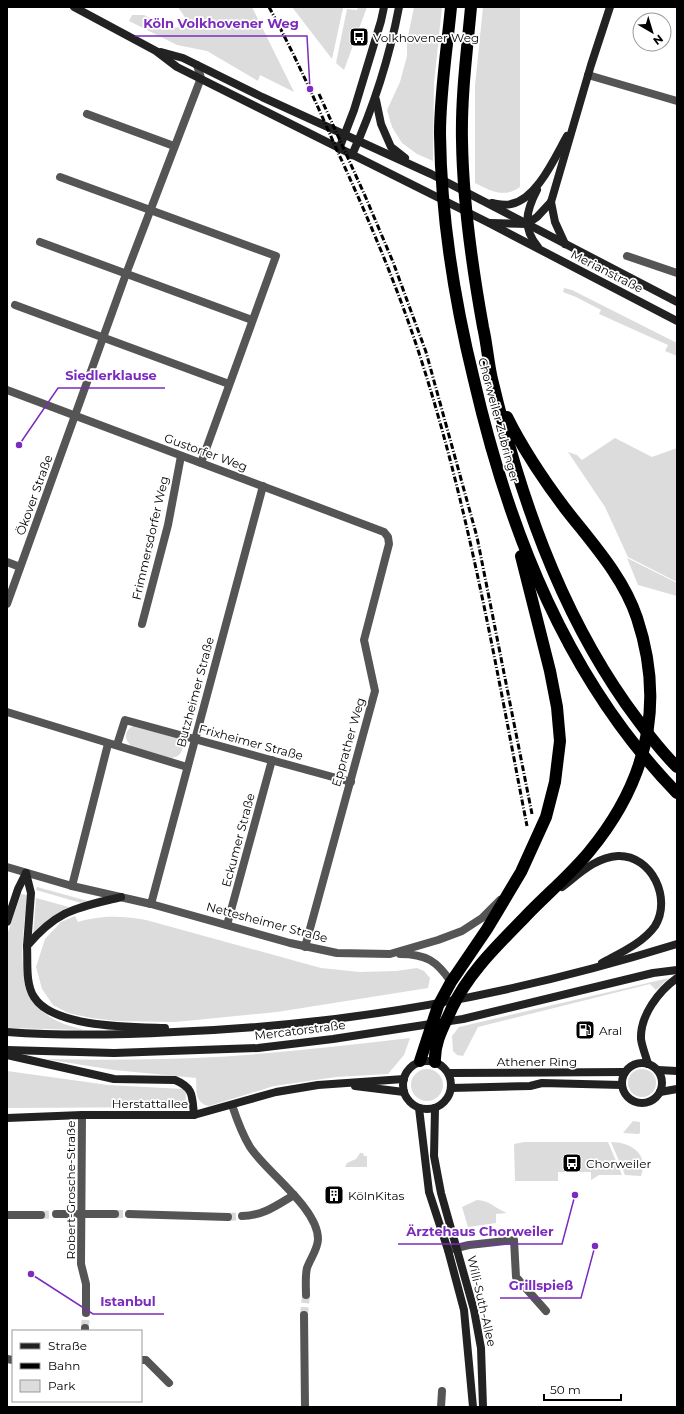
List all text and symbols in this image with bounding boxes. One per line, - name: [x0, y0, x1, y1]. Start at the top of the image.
- callout: Köln Volkhovener Weg: [135, 11, 307, 36]
- north arrow: [632, 12, 672, 52]
- text: Köln Volkhovener Weg: [143, 15, 299, 31]
- bus stop icon: Volkhovener Weg: [348, 26, 370, 48]
- place label: Volkhovener Weg: [373, 30, 479, 45]
- text: N: [650, 32, 666, 48]
- street label: Merianstraße: [568, 246, 646, 296]
- street label: Chorweiler Zubringer: [475, 356, 523, 484]
- callout: Siedlerklause: [58, 363, 165, 388]
- text: Siedlerklause: [65, 367, 157, 383]
- street label: Gustorfer Weg: [162, 430, 250, 474]
- street label: Ökover Straße: [12, 453, 56, 537]
- street label: Frimmersdorfer Weg: [128, 475, 172, 601]
- street label: Butzheimer Straße: [173, 635, 217, 749]
- street label: Epprather Weg: [328, 696, 368, 788]
- street label: Frixheimer Straße: [197, 721, 305, 763]
- street label: Eckumer Straße: [218, 791, 258, 889]
- street label: Nettesheimer Straße: [205, 899, 329, 945]
- street label: Mercatorstraße: [254, 1017, 346, 1043]
- fuel station icon: Aral: [574, 1019, 596, 1041]
- place label: Aral: [599, 1023, 622, 1038]
- street label: Athener Ring: [497, 1054, 577, 1069]
- street label: Herstattallee: [112, 1096, 188, 1111]
- street label: Robert-Grosche-Straße: [63, 1121, 78, 1259]
- bus stop icon: Chorweiler: [561, 1152, 583, 1174]
- place label: Chorweiler: [586, 1156, 651, 1171]
- building icon: KölnKitas: [323, 1184, 345, 1206]
- place label: KölnKitas: [348, 1188, 404, 1203]
- callout: Ärztehaus Chorweiler: [398, 1219, 562, 1244]
- text: Ärztehaus Chorweiler: [405, 1223, 554, 1239]
- street label: Willi-Suth-Allee: [464, 1254, 500, 1348]
- callout: Grillspieß: [500, 1273, 581, 1298]
- text: Grillspieß: [509, 1277, 573, 1293]
- callout: Istanbul: [93, 1289, 164, 1314]
- text: Istanbul: [100, 1293, 156, 1309]
- legend: [12, 1330, 142, 1402]
- text: Straße: [48, 1338, 87, 1353]
- text: Bahn: [48, 1358, 80, 1373]
- scale bar: [544, 1376, 621, 1402]
- text: Park: [48, 1378, 76, 1393]
- text: 50 m: [550, 1382, 581, 1397]

